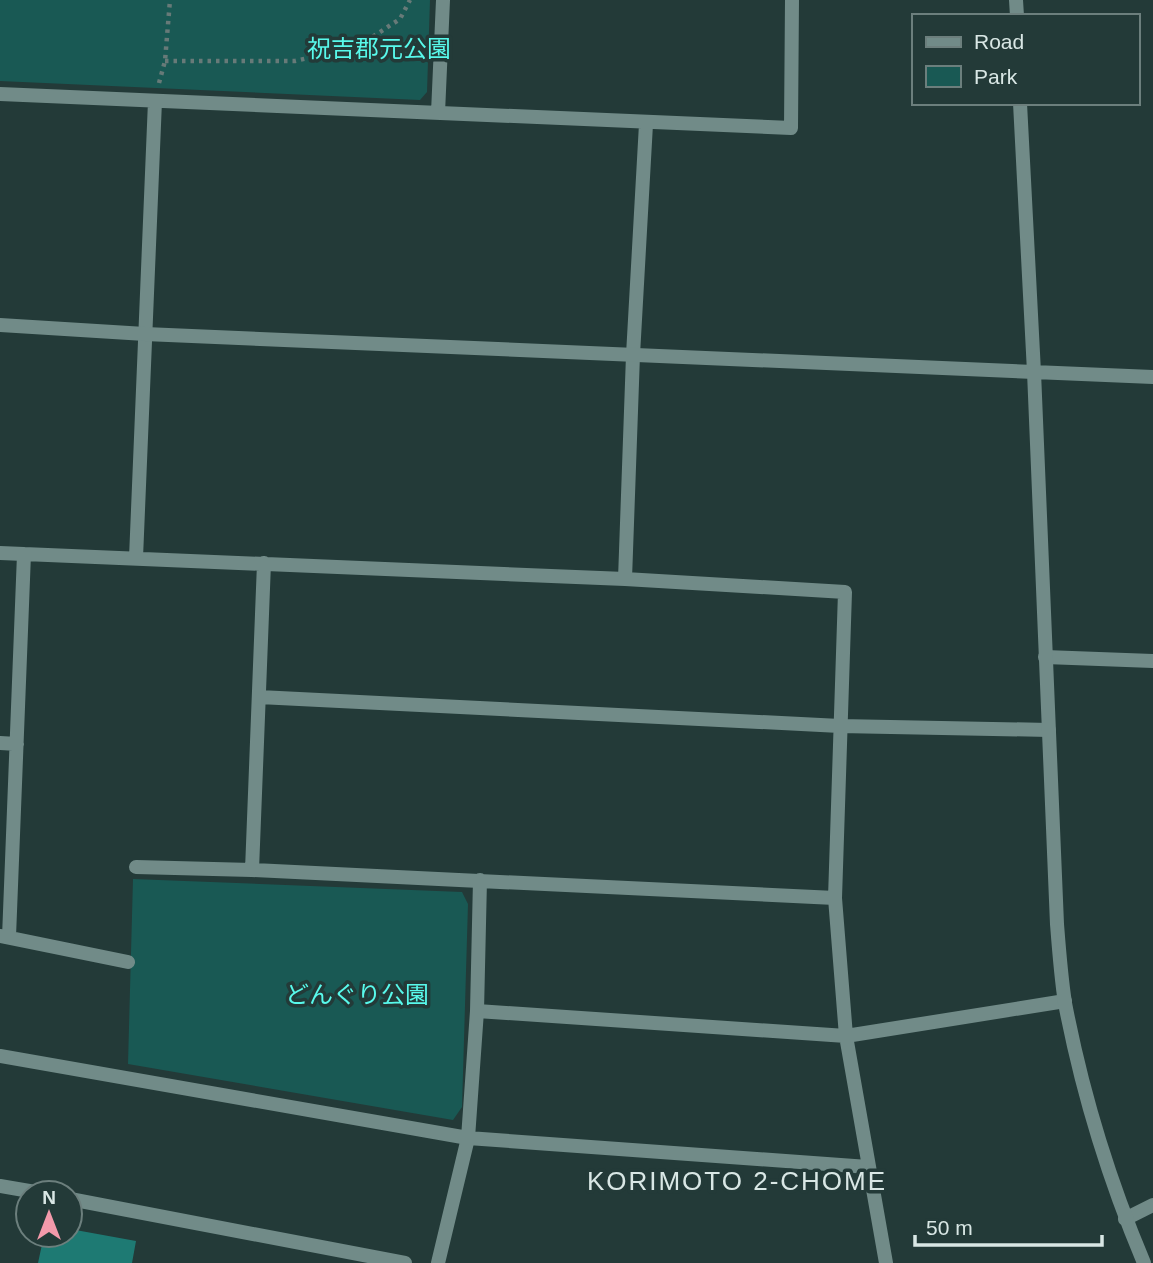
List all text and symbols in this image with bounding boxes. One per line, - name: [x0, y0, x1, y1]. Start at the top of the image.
- legend: [912, 14, 1139, 105]
- text: Road: [974, 30, 1024, 53]
- park label: 祝吉郡元公園: [307, 35, 451, 62]
- text: Park: [974, 65, 1018, 88]
- park label: どんぐり公園: [285, 981, 429, 1008]
- district label: KORIMOTO 2-CHOME: [587, 1166, 887, 1196]
- north arrow: [14, 1179, 84, 1249]
- text: N: [42, 1187, 56, 1208]
- scale bar: [915, 1204, 1102, 1248]
- text: 50 m: [926, 1216, 973, 1239]

